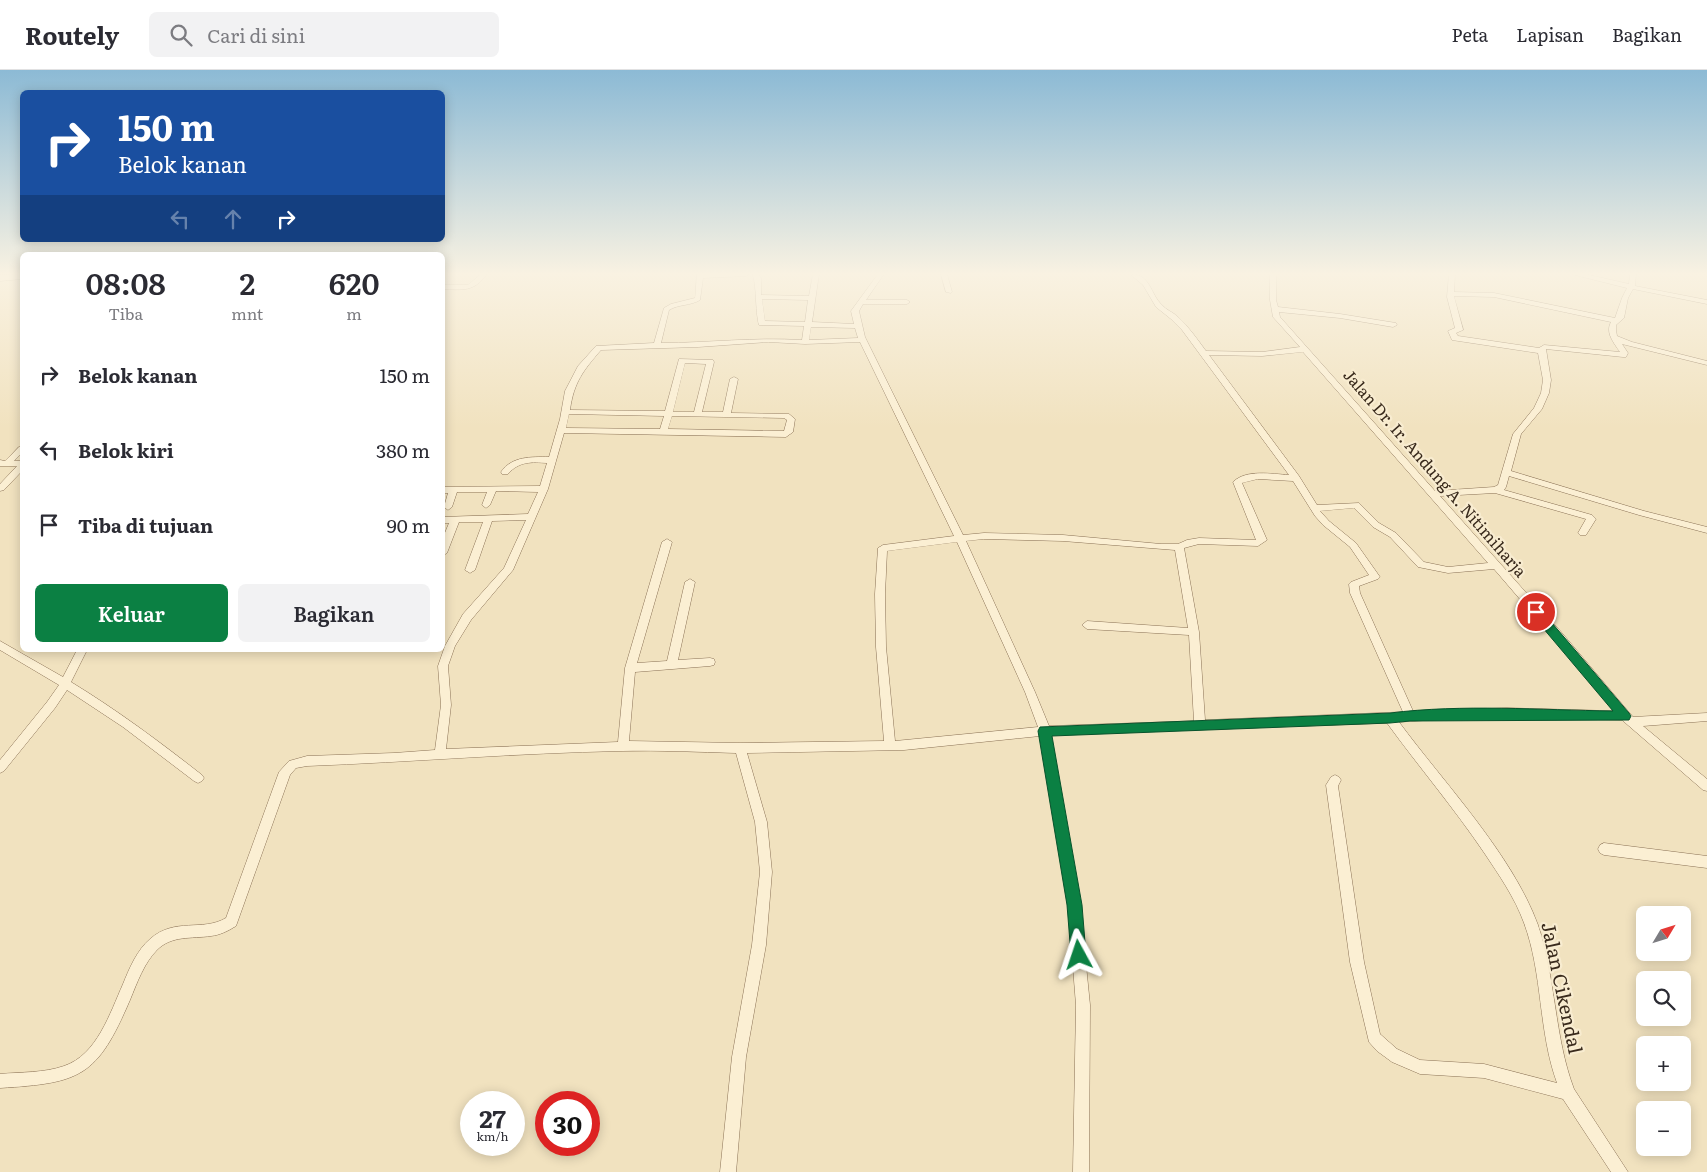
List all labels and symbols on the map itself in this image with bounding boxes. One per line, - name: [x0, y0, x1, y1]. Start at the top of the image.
- street label: Jalan Dr. Ir. Andung A. Nitimiharja: [1338, 363, 1533, 582]
- pin: [1515, 591, 1557, 633]
- north arrow: [1636, 906, 1691, 961]
- street label: Jalan Cikendal: [1535, 919, 1591, 1056]
- position arrow: [1052, 928, 1104, 980]
- speed limit sign: 30: [535, 1091, 600, 1156]

